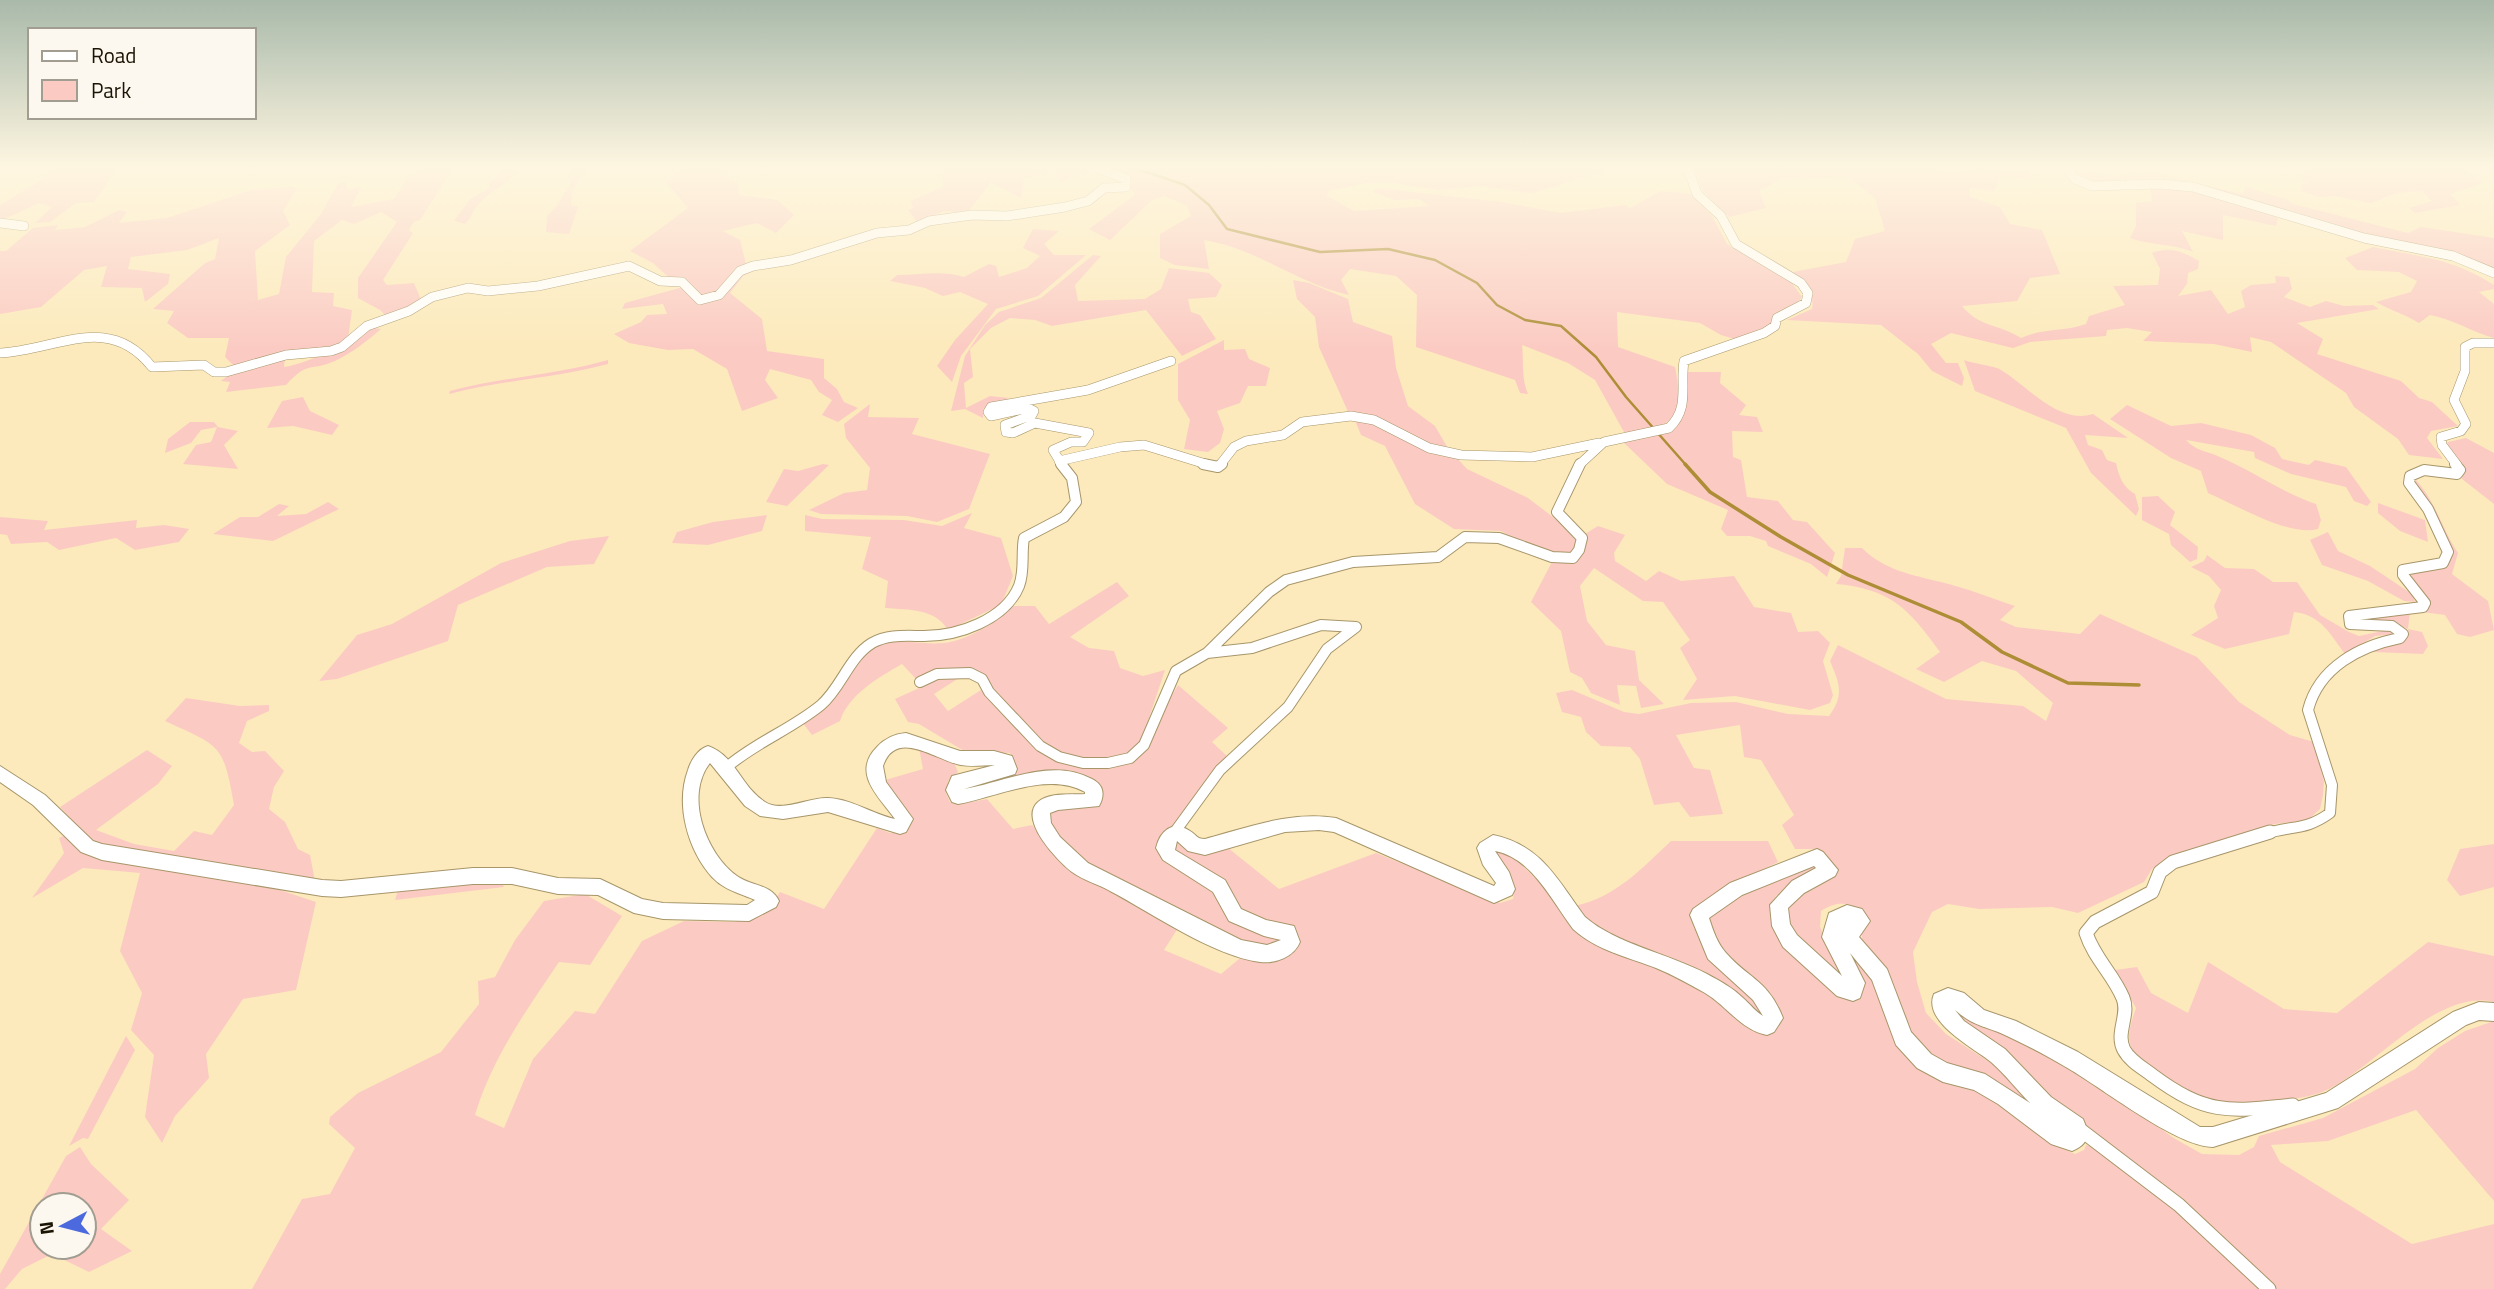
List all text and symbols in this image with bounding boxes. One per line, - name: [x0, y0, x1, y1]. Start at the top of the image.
- legend: [28, 28, 256, 119]
- text: Road: [91, 39, 136, 71]
- text: Park: [91, 74, 131, 106]
- north arrow: [28, 1191, 98, 1261]
- text: N: [30, 1220, 61, 1236]

